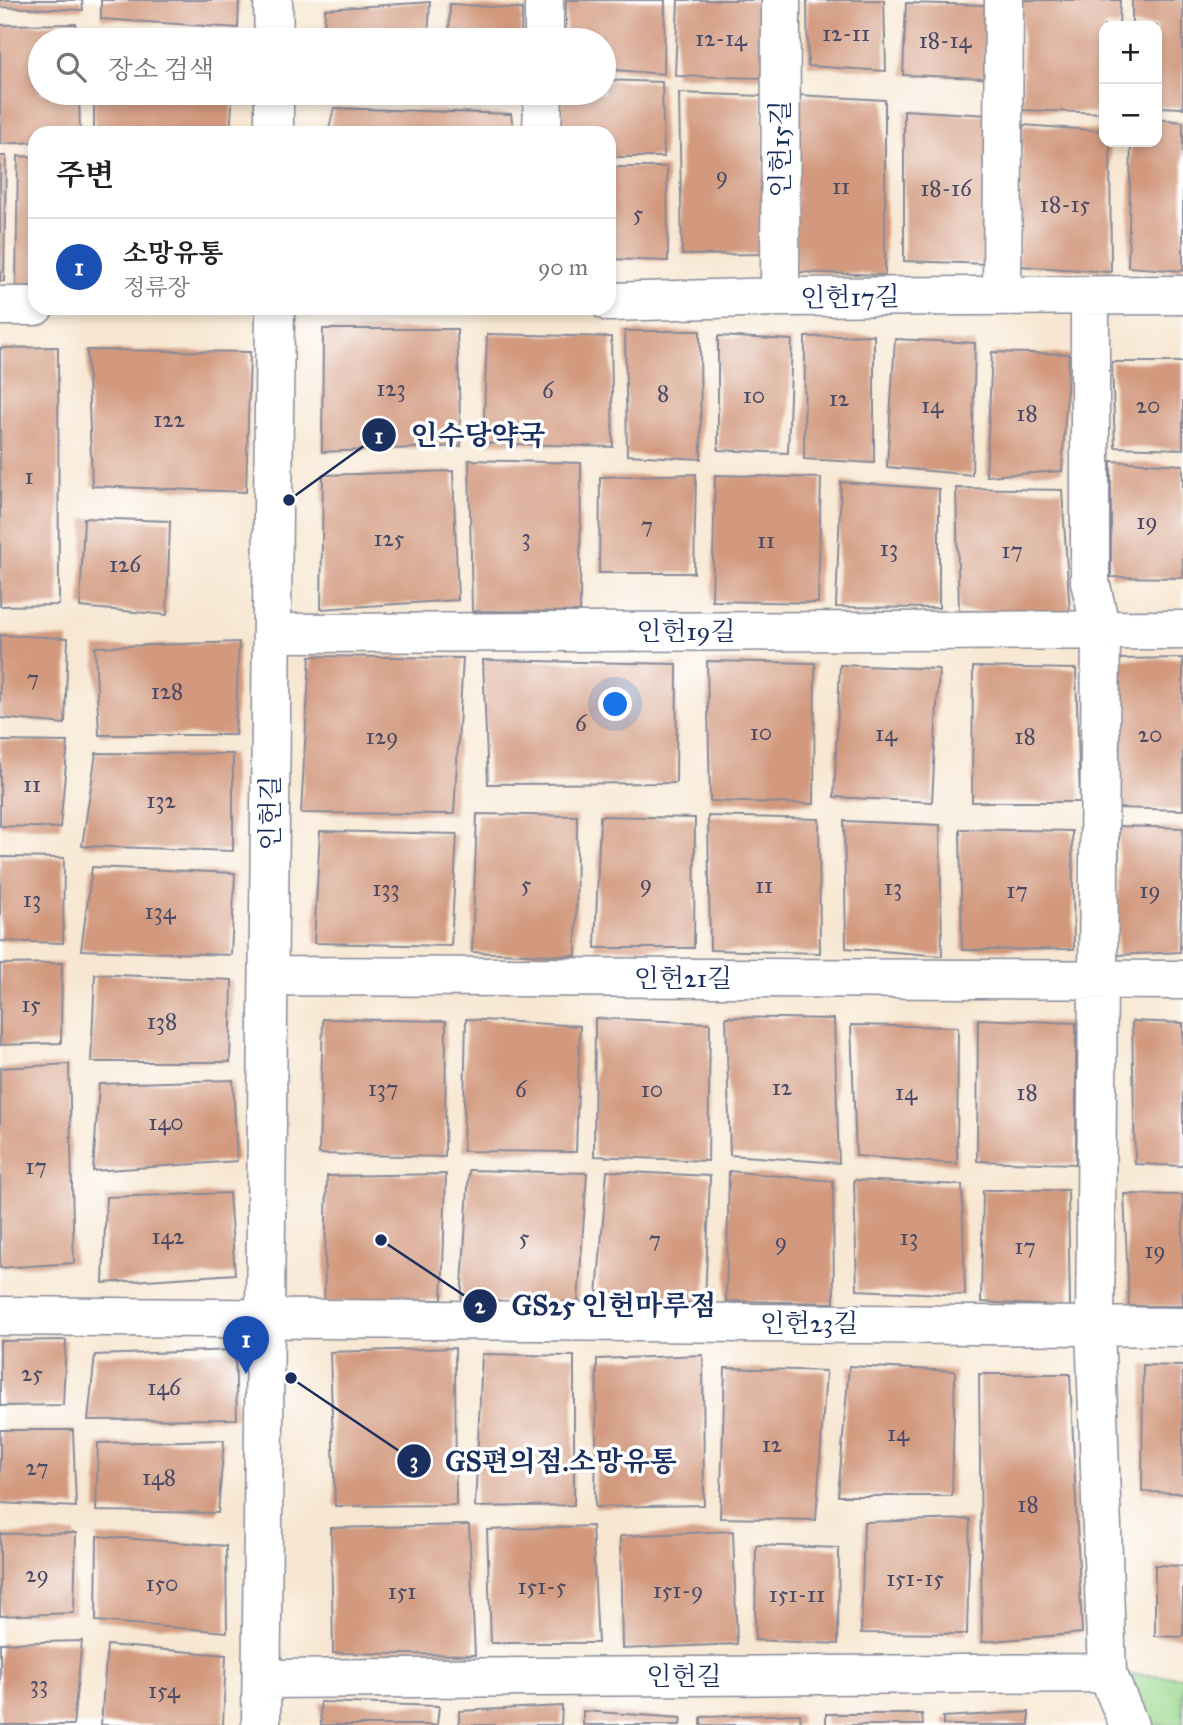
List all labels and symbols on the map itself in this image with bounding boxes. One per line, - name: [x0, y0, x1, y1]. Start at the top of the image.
- house number: 12-11: [822, 19, 870, 47]
- house number: 12-14: [695, 24, 748, 52]
- house number: 18-14: [919, 26, 973, 54]
- street label: 인헌15길: [764, 100, 796, 198]
- house number: 9: [716, 161, 728, 189]
- house number: 11: [832, 172, 850, 200]
- house number: 18-16: [920, 174, 973, 202]
- house number: 18-15: [1040, 190, 1090, 218]
- house number: 5: [633, 199, 644, 227]
- street label: 인헌17길: [800, 280, 900, 314]
- house number: 123: [376, 374, 406, 402]
- house number: 6: [542, 376, 555, 404]
- house number: 8: [657, 379, 669, 407]
- house number: 10: [743, 381, 765, 409]
- house number: 12: [829, 384, 850, 412]
- house number: 14: [921, 391, 944, 419]
- house number: 20: [1136, 391, 1160, 419]
- house number: 18: [1016, 399, 1038, 427]
- house number: 122: [153, 405, 185, 433]
- callout: 인수당약국: [361, 411, 559, 460]
- text: 인수당약국: [410, 418, 546, 453]
- text: 1: [375, 423, 383, 449]
- house number: 1: [24, 462, 34, 490]
- house number: 19: [1136, 507, 1158, 535]
- house number: 7: [641, 511, 653, 539]
- house number: 3: [521, 523, 531, 551]
- house number: 125: [374, 524, 405, 552]
- house number: 11: [757, 526, 775, 554]
- house number: 13: [880, 534, 898, 562]
- house number: 17: [1001, 536, 1023, 564]
- house number: 126: [109, 550, 142, 578]
- street label: 인헌19길: [636, 615, 736, 647]
- house number: 7: [27, 664, 39, 692]
- house number: 128: [151, 677, 183, 705]
- your location: [598, 687, 632, 721]
- house number: 6: [575, 709, 588, 737]
- house number: 10: [750, 718, 772, 746]
- house number: 14: [875, 719, 898, 747]
- house number: 20: [1138, 720, 1162, 748]
- house number: 129: [366, 722, 398, 750]
- house number: 18: [1014, 722, 1036, 750]
- house number: 11: [23, 770, 41, 798]
- street label: 인헌길: [254, 775, 286, 851]
- house number: 132: [146, 786, 176, 814]
- house number: 9: [640, 869, 652, 897]
- house number: 5: [521, 870, 532, 898]
- house number: 11: [755, 871, 773, 899]
- house number: 13: [884, 873, 902, 901]
- house number: 133: [372, 874, 400, 902]
- house number: 17: [1006, 876, 1028, 904]
- house number: 19: [1139, 876, 1161, 904]
- house number: 13: [23, 885, 41, 913]
- house number: 134: [144, 897, 177, 925]
- street label: 인헌21길: [634, 962, 732, 994]
- house number: 15: [21, 990, 41, 1018]
- house number: 138: [147, 1007, 177, 1035]
- house number: 12: [772, 1073, 793, 1101]
- house number: 137: [368, 1074, 398, 1102]
- house number: 6: [515, 1075, 528, 1103]
- house number: 10: [641, 1075, 663, 1103]
- house number: 14: [895, 1078, 918, 1106]
- house number: 18: [1016, 1078, 1038, 1106]
- house number: 140: [148, 1108, 184, 1136]
- house number: 17: [25, 1152, 47, 1180]
- house number: 142: [151, 1222, 185, 1250]
- house number: 5: [519, 1223, 530, 1251]
- house number: 13: [900, 1223, 918, 1251]
- house number: 7: [649, 1225, 661, 1253]
- house number: 9: [775, 1227, 787, 1255]
- house number: 17: [1014, 1232, 1036, 1260]
- house number: 19: [1144, 1236, 1166, 1264]
- callout: GS25 인헌마루점: [463, 1281, 730, 1330]
- text: GS25 인헌마루점: [512, 1288, 716, 1323]
- text: 2: [475, 1293, 486, 1319]
- street label: 인헌23길: [760, 1307, 858, 1339]
- pin: 1: [223, 1316, 269, 1374]
- house number: 25: [21, 1359, 43, 1387]
- house number: 146: [147, 1373, 182, 1401]
- house number: 14: [887, 1419, 910, 1447]
- house number: 12: [762, 1430, 783, 1458]
- callout: GS편의점.소망유통: [396, 1436, 691, 1485]
- text: GS편의점.소망유통: [445, 1444, 677, 1479]
- text: 3: [410, 1448, 418, 1474]
- house number: 27: [26, 1453, 49, 1481]
- house number: 148: [142, 1463, 176, 1491]
- house number: 18: [1017, 1490, 1039, 1518]
- house number: 29: [25, 1560, 49, 1588]
- house number: 151-15: [886, 1564, 944, 1592]
- house number: 150: [146, 1569, 179, 1597]
- house number: 151-5: [518, 1572, 567, 1600]
- house number: 151-9: [653, 1576, 703, 1604]
- house number: 151: [388, 1577, 416, 1605]
- house number: 151-11: [769, 1580, 825, 1608]
- street label: 인헌길: [646, 1660, 722, 1692]
- house number: 33: [30, 1670, 48, 1698]
- house number: 154: [148, 1676, 181, 1704]

